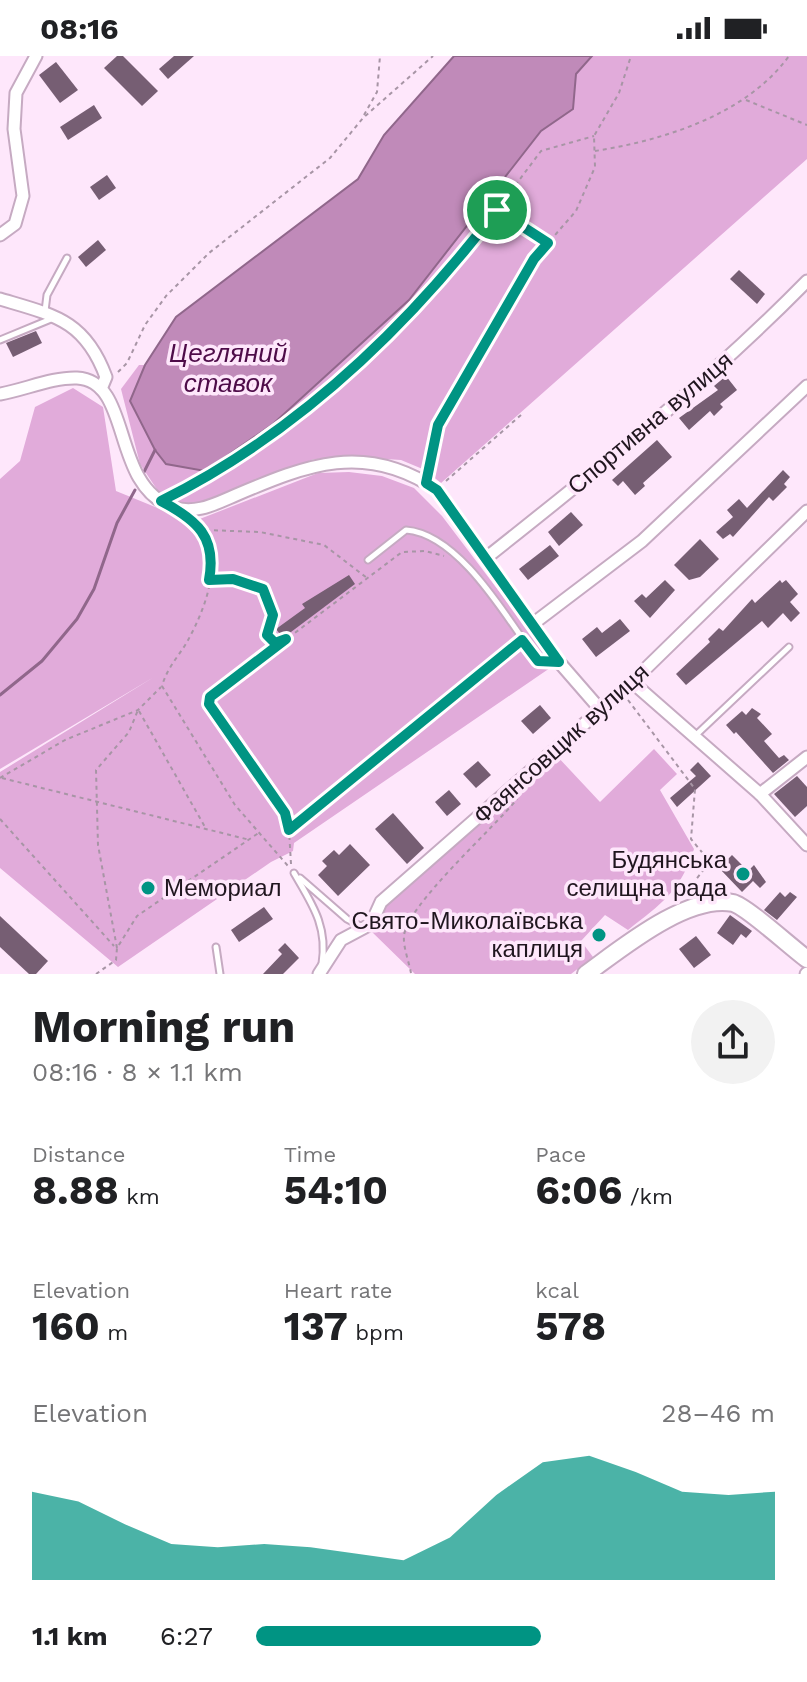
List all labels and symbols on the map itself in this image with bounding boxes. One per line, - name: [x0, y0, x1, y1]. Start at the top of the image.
- pin: [463, 176, 531, 244]
- water label: Цегляний ставок: [169, 338, 287, 398]
- street label: Спортивна вулиця: [562, 346, 738, 500]
- street label: Фаянсовщик вулиця: [468, 658, 654, 830]
- place label: Будянська селищна рада: [566, 846, 728, 902]
- marker: Будянська селищна рада: [734, 865, 752, 883]
- place label: Мемориал: [164, 874, 282, 902]
- marker: Мемориал: [139, 879, 157, 897]
- place label: Свято-Миколаївська каплиця: [352, 907, 584, 963]
- marker: Свято-Миколаївська каплиця: [590, 926, 608, 944]

